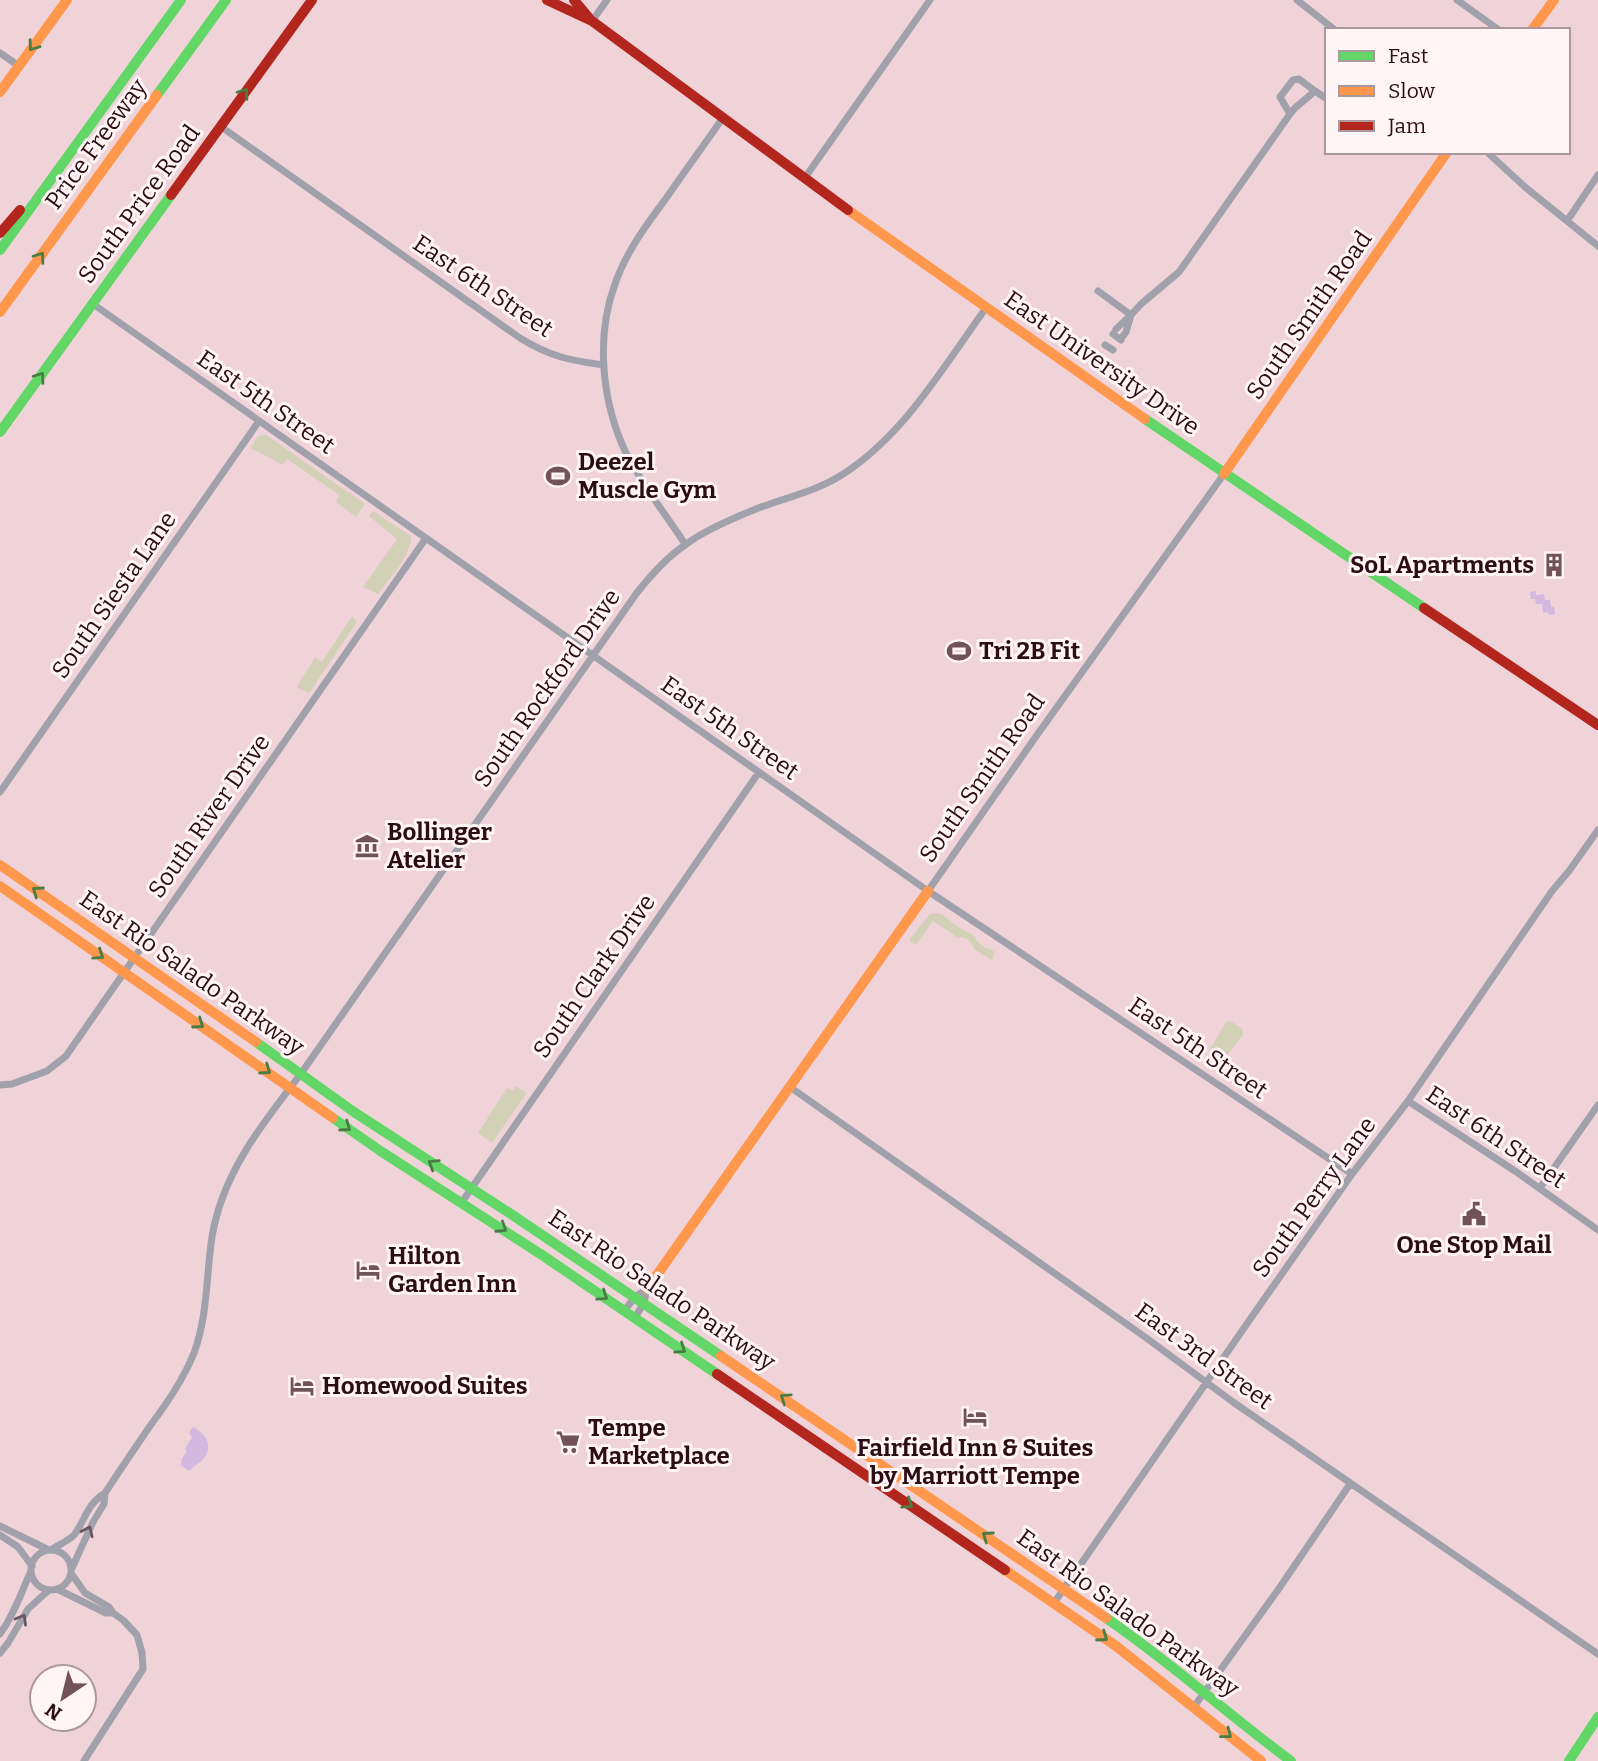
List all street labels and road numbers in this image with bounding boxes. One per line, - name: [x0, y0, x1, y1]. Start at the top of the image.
- street label: Price Freeway: [39, 73, 153, 215]
- street label: South Price Road: [72, 119, 206, 289]
- street label: South Smith Road: [1240, 225, 1378, 405]
- street label: East 6th Street: [408, 229, 558, 343]
- street label: East University Drive: [999, 285, 1205, 441]
- street label: East 5th Street: [192, 344, 340, 460]
- street label: South Siesta Lane: [46, 506, 182, 684]
- street label: South Rockford Drive: [468, 584, 626, 792]
- street label: East 5th Street: [656, 670, 804, 786]
- street label: South Smith Road: [913, 688, 1051, 868]
- street label: South River Drive: [142, 729, 276, 903]
- street label: East Rio Salado Parkway: [74, 885, 310, 1061]
- street label: South Clark Drive: [527, 889, 661, 1063]
- street label: East 5th Street: [1123, 991, 1273, 1105]
- street label: East 6th Street: [1421, 1080, 1571, 1194]
- street label: South Perry Lane: [1247, 1111, 1381, 1283]
- street label: East Rio Salado Parkway: [543, 1204, 781, 1377]
- street label: East 3rd Street: [1130, 1297, 1278, 1415]
- street label: East Rio Salado Parkway: [1012, 1523, 1245, 1703]

